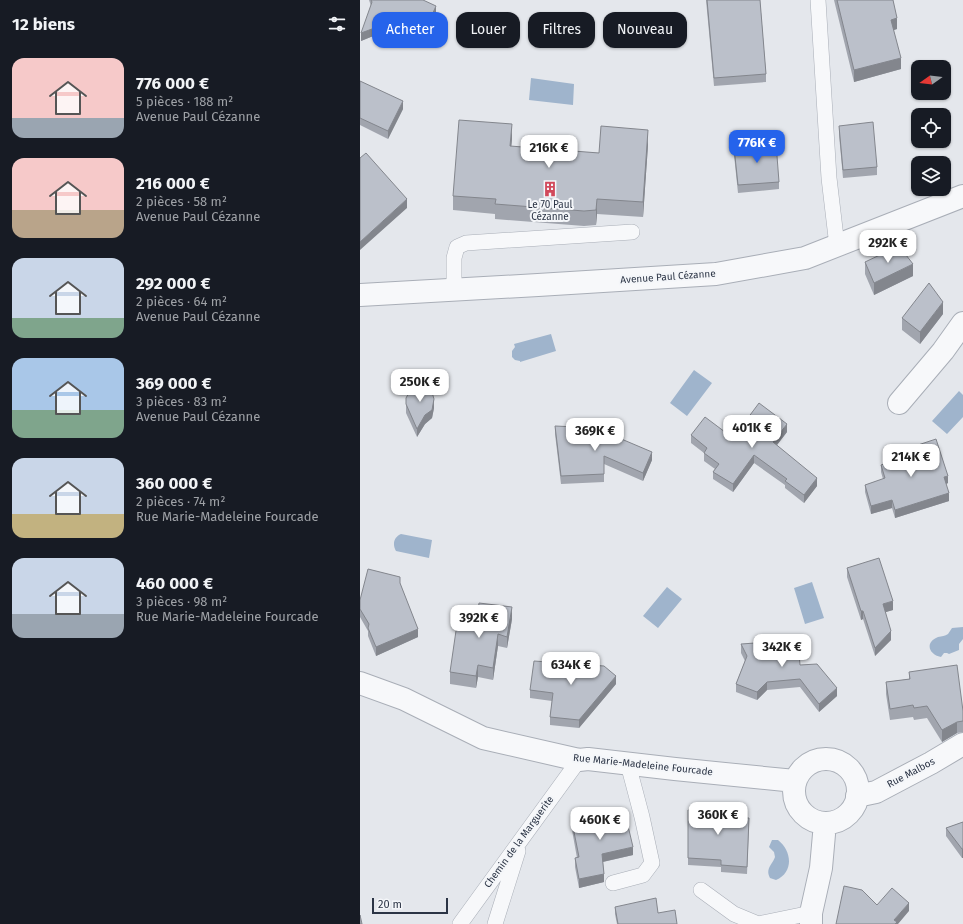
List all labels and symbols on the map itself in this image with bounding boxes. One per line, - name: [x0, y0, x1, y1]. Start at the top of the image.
- north arrow: [911, 60, 951, 100]
- pin: 776K €: [724, 130, 790, 164]
- pin: 216K €: [516, 135, 582, 169]
- building icon: Le 70 Paul Cézanne: [541, 180, 559, 198]
- place label: Le 70 Paul Cézanne: [528, 199, 572, 223]
- pin: 292K €: [855, 230, 921, 264]
- street label: Avenue Paul Cézanne: [620, 268, 716, 286]
- pin: 250K €: [387, 369, 453, 403]
- pin: 401K €: [719, 415, 785, 449]
- pin: 369K €: [562, 418, 628, 452]
- pin: 214K €: [878, 444, 944, 478]
- pin: 392K €: [446, 605, 512, 639]
- pin: 342K €: [749, 634, 815, 668]
- pin: 634K €: [538, 652, 604, 686]
- street label: Rue Marie-Madeleine Fourcade: [573, 752, 713, 778]
- street label: Rue Malbos: [885, 755, 937, 791]
- street label: Chemin de la Marguerite: [482, 794, 556, 890]
- pin: 360K €: [685, 802, 751, 836]
- pin: 460K €: [567, 807, 633, 841]
- scale bar: [372, 896, 448, 915]

